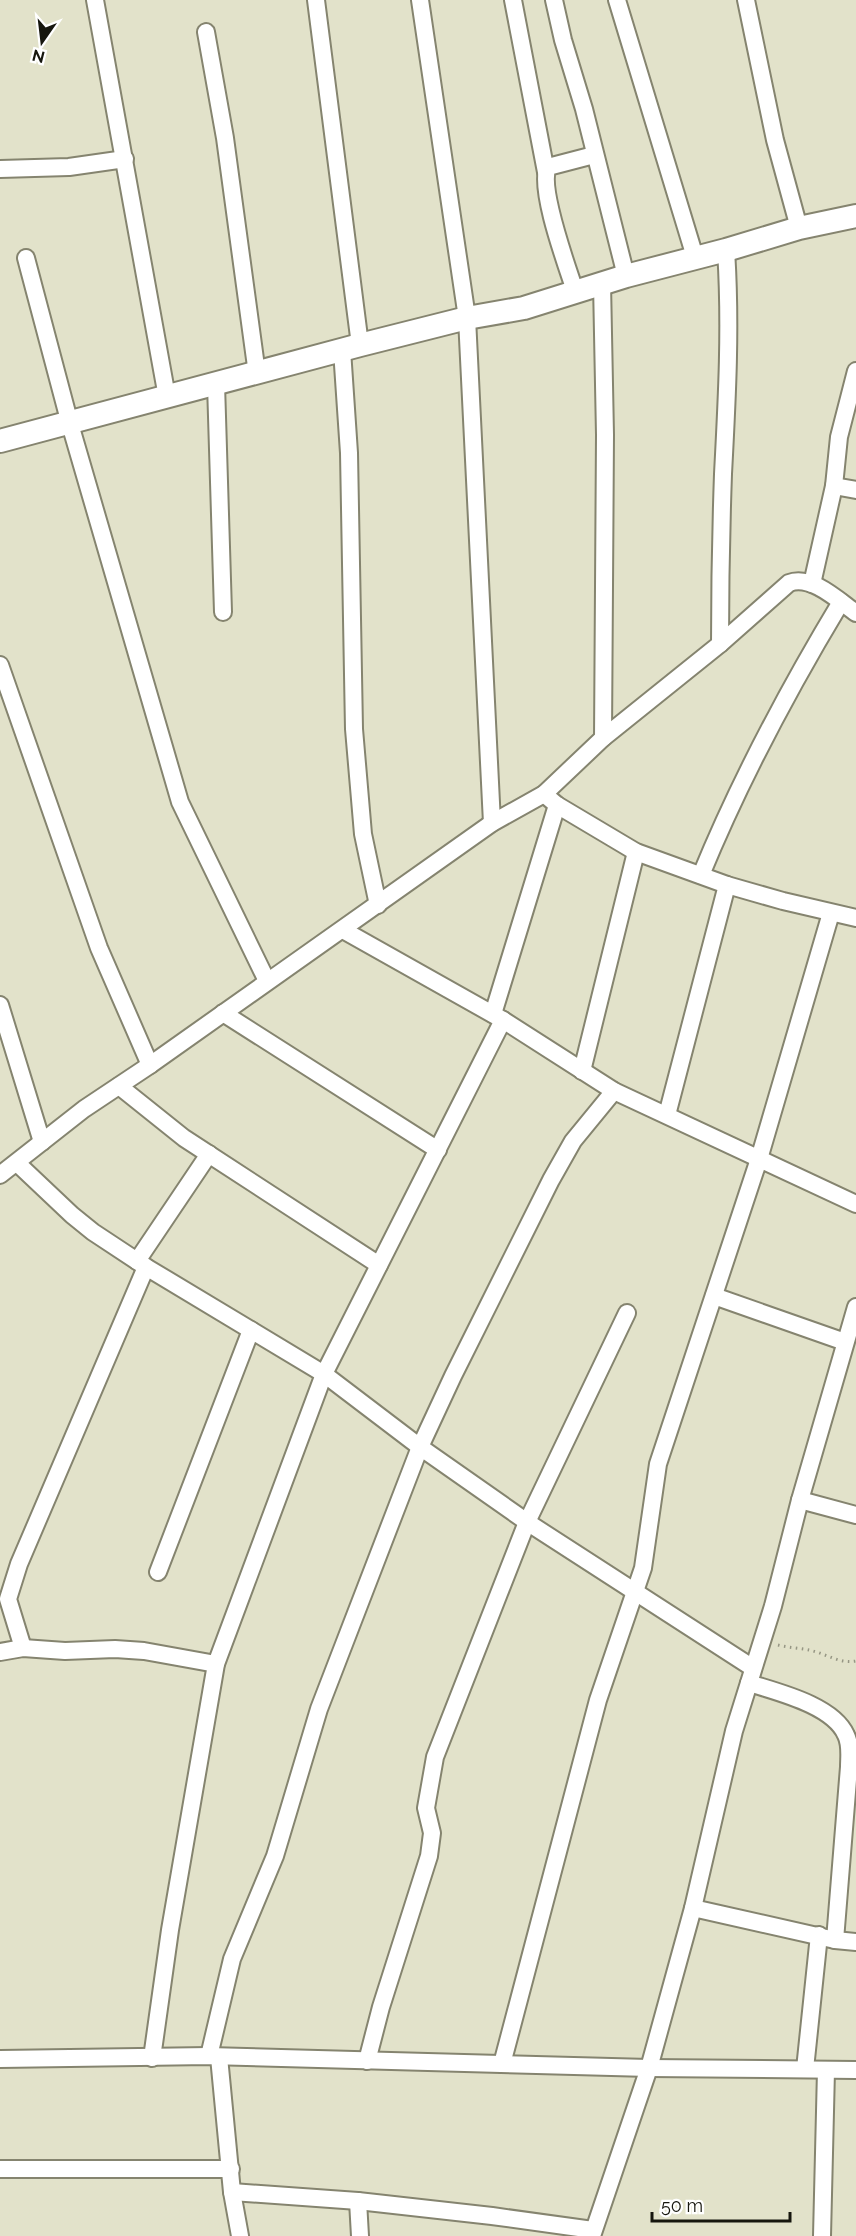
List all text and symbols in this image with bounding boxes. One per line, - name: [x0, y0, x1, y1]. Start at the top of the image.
- north arrow: [12, 12, 72, 72]
- text: N: [30, 45, 47, 67]
- scale bar: [652, 2185, 790, 2223]
- text: 50 m: [661, 2195, 703, 2216]

